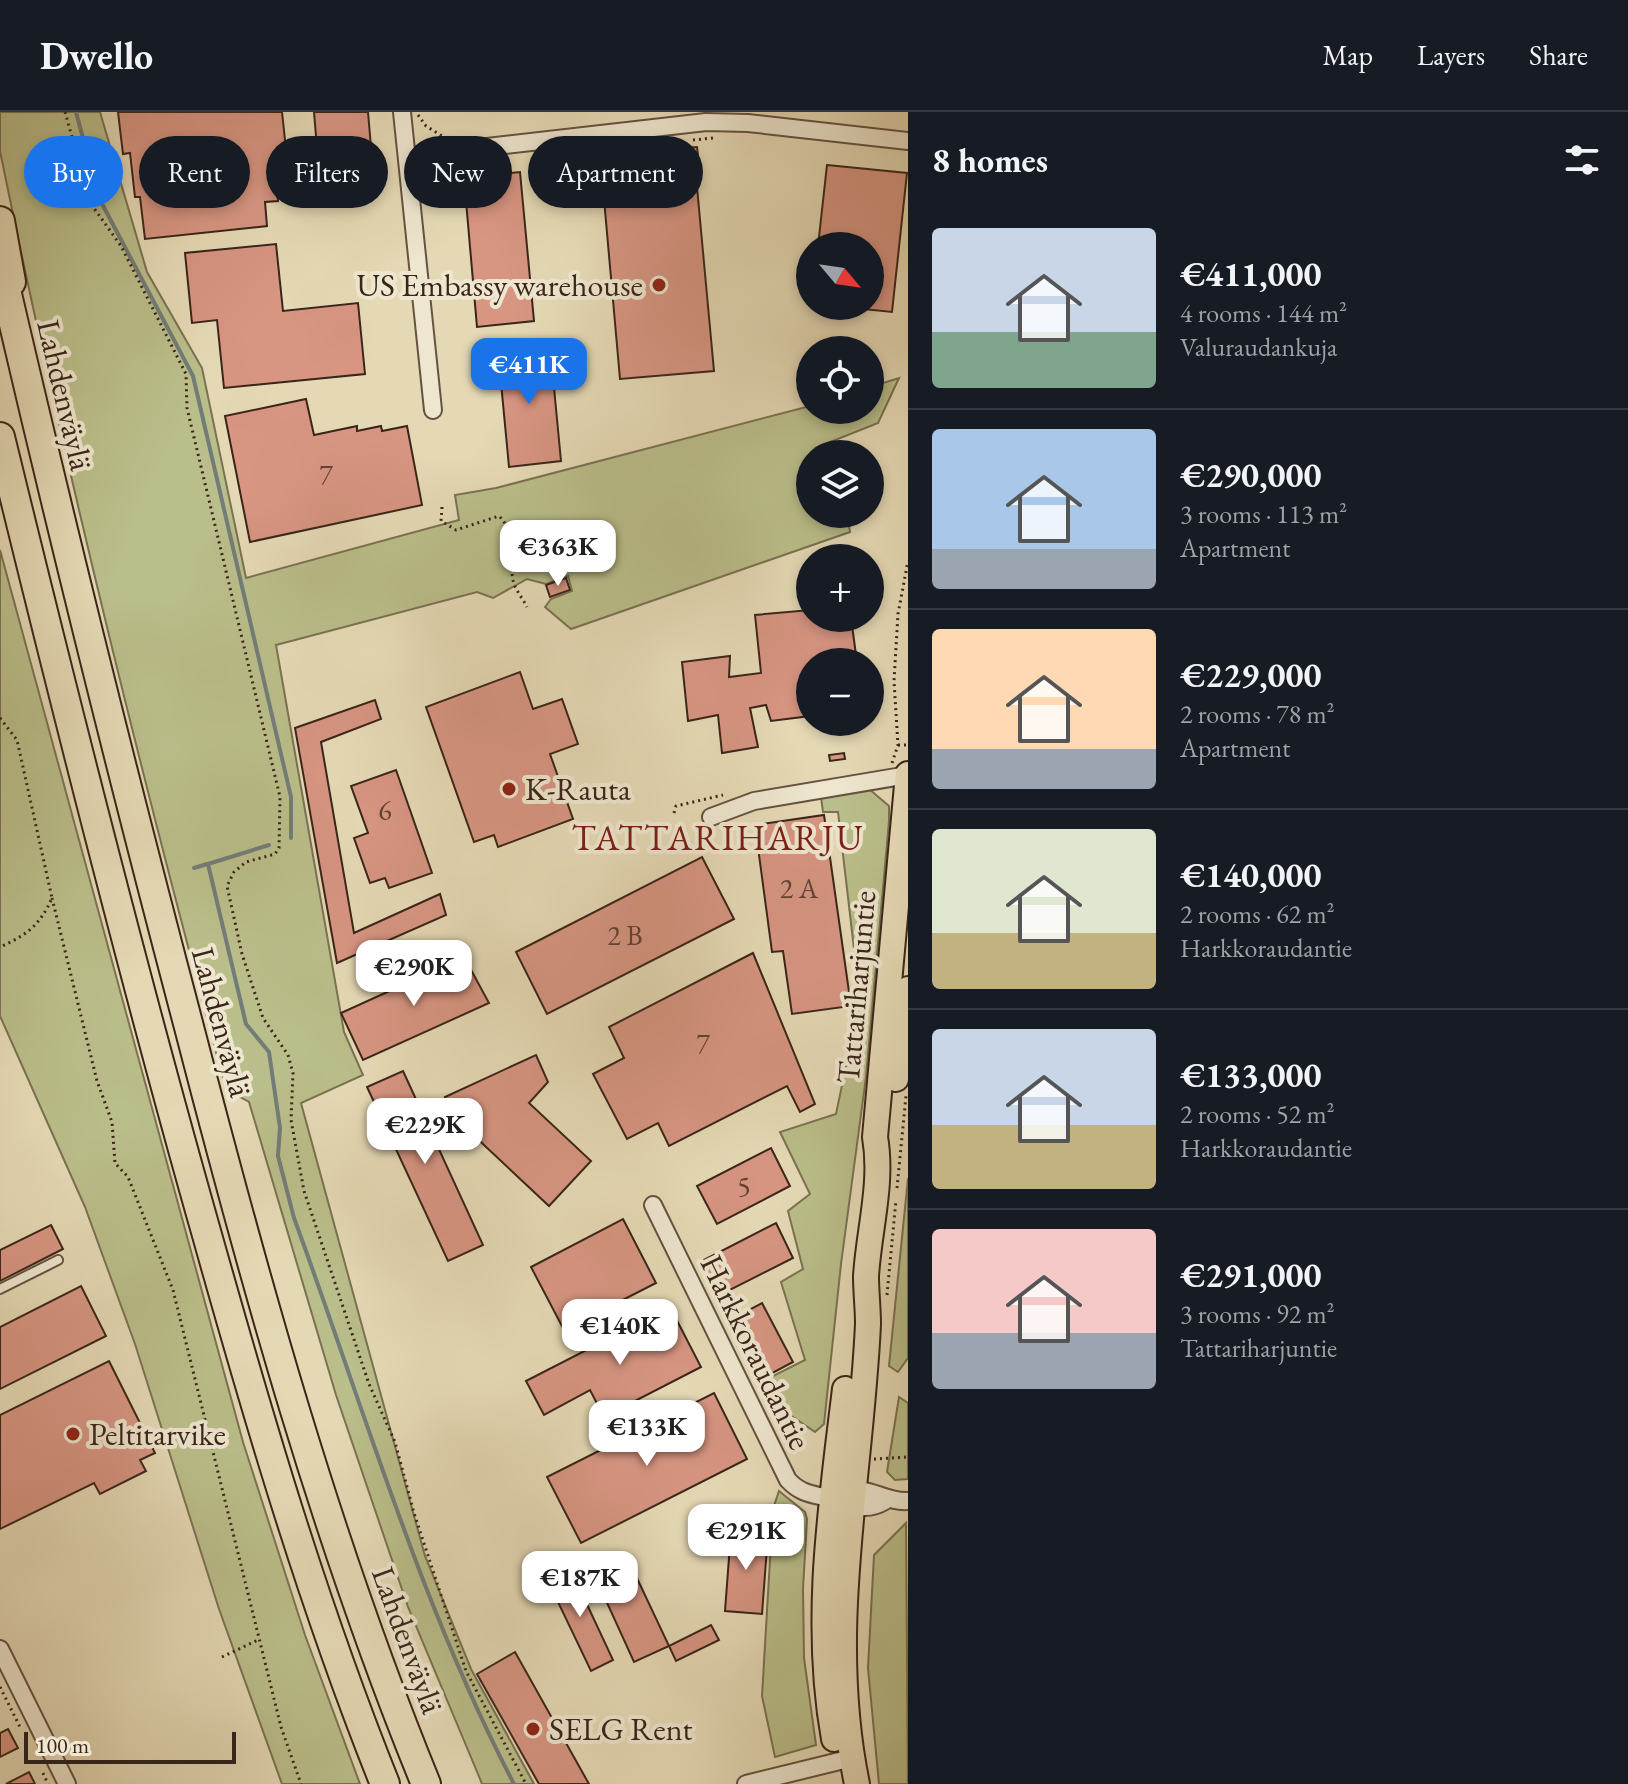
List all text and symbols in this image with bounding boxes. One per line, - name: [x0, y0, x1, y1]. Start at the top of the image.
- text: Dwello: [40, 31, 153, 80]
- text: Map: [1323, 37, 1373, 73]
- text: Layers: [1417, 37, 1485, 73]
- text: Share: [1529, 37, 1588, 73]
- chip: Buy: [24, 136, 123, 208]
- chip: Rent: [139, 136, 250, 208]
- chip: Filters: [266, 136, 388, 208]
- chip: New: [404, 136, 512, 208]
- chip: Apartment: [528, 136, 703, 208]
- text: 8 homes: [932, 138, 1048, 182]
- icon: filters: [1560, 138, 1604, 182]
- north arrow: [796, 232, 884, 320]
- map controls: [796, 232, 884, 736]
- text: €411,000: [1180, 252, 1321, 296]
- icon: home: [996, 260, 1092, 356]
- place label: US Embassy warehouse: [356, 264, 643, 306]
- marker: US Embassy warehouse: [650, 276, 668, 294]
- text: 4 rooms · 144 m²: [1180, 296, 1347, 330]
- street label: Lahdenväylä: [27, 316, 103, 475]
- text: Valuraudankuja: [1180, 330, 1337, 364]
- button: locate: [796, 336, 884, 424]
- pin: €411K: [473, 338, 585, 406]
- text: €411K: [489, 347, 569, 381]
- button: layers: [796, 440, 884, 528]
- text: €290,000: [1180, 453, 1321, 497]
- house number: 7: [319, 456, 333, 492]
- icon: home: [996, 461, 1092, 557]
- text: 3 rooms · 113 m²: [1180, 497, 1347, 531]
- pin: €363K: [502, 520, 614, 588]
- text: €363K: [518, 529, 598, 563]
- text: Apartment: [1180, 531, 1290, 565]
- button: +: [796, 544, 884, 632]
- button: −: [796, 648, 884, 736]
- text: €229,000: [1180, 653, 1321, 697]
- icon: home: [996, 661, 1092, 757]
- text: 2 rooms · 78 m²: [1180, 697, 1335, 731]
- text: Apartment: [1180, 731, 1290, 765]
- place label: K-Rauta: [525, 768, 631, 810]
- marker: K-Rauta: [500, 780, 518, 798]
- house number: 6: [378, 792, 392, 828]
- district label: TATTARIHARJU: [571, 814, 865, 861]
- text: €140,000: [1180, 853, 1321, 897]
- icon: home: [996, 861, 1092, 957]
- house number: 2 A: [780, 870, 819, 906]
- street label: Tattariharjuntie: [827, 889, 885, 1085]
- text: 2 rooms · 62 m²: [1180, 897, 1335, 931]
- house number: 2 B: [607, 917, 643, 953]
- text: Harkkoraudantie: [1180, 931, 1352, 965]
- pin: €290K: [358, 940, 470, 1008]
- street label: Lahdenväylä: [182, 943, 262, 1102]
- text: €290K: [374, 949, 454, 983]
- house number: 7: [696, 1025, 710, 1061]
- text: €133,000: [1180, 1053, 1321, 1097]
- icon: home: [996, 1061, 1092, 1157]
- text: 2 rooms · 52 m²: [1180, 1097, 1335, 1131]
- pin: €229K: [369, 1098, 481, 1166]
- text: €229K: [385, 1107, 465, 1141]
- text: Harkkoraudantie: [1180, 1131, 1352, 1165]
- house number: 5: [737, 1168, 751, 1204]
- street label: Harkkoraudantie: [691, 1248, 821, 1456]
- text: €291,000: [1180, 1253, 1321, 1297]
- icon: home: [996, 1261, 1092, 1357]
- text: 3 rooms · 92 m²: [1180, 1297, 1335, 1331]
- pin: €140K: [564, 1299, 676, 1367]
- text: €140K: [580, 1308, 660, 1342]
- text: Tattariharjuntie: [1180, 1331, 1337, 1365]
- pin: €133K: [591, 1400, 703, 1468]
- text: €133K: [607, 1409, 687, 1443]
- place label: Peltitarvike: [89, 1413, 226, 1455]
- marker: Peltitarvike: [64, 1425, 82, 1443]
- pin: €291K: [690, 1504, 802, 1572]
- text: €291K: [706, 1513, 786, 1547]
- pin: €187K: [524, 1551, 636, 1619]
- text: €187K: [540, 1560, 620, 1594]
- street label: Lahdenväylä: [362, 1561, 454, 1719]
- place label: SELG Rent: [549, 1708, 693, 1750]
- marker: SELG Rent: [524, 1720, 542, 1738]
- scale bar: [24, 1728, 236, 1764]
- text: 100 m: [36, 1731, 89, 1760]

